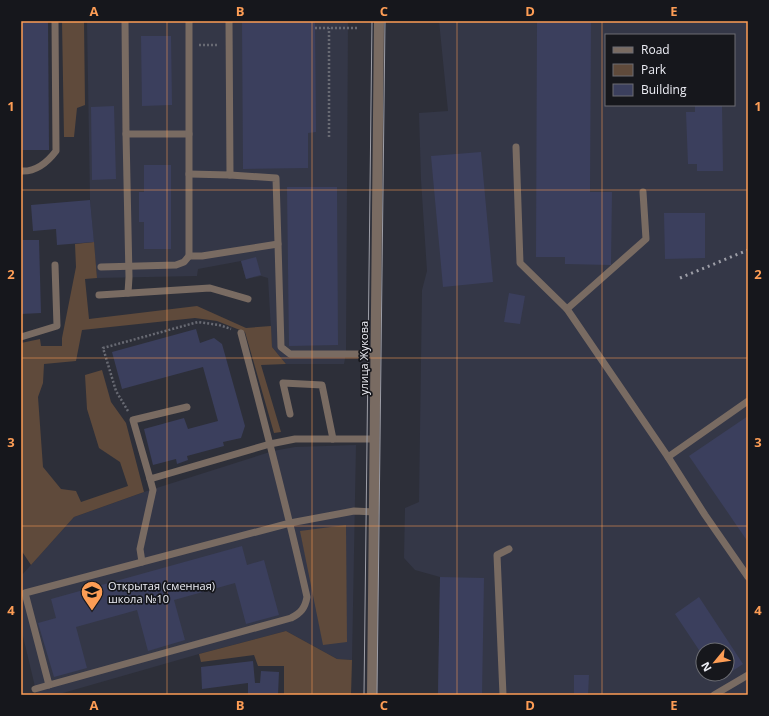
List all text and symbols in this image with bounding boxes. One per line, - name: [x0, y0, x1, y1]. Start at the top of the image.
- text: A: [90, 2, 99, 20]
- text: B: [236, 2, 245, 20]
- text: C: [380, 2, 388, 20]
- text: D: [525, 2, 535, 20]
- text: E: [670, 2, 678, 20]
- legend: [605, 34, 735, 106]
- text: Road: [641, 41, 670, 58]
- text: Park: [641, 61, 667, 78]
- text: Building: [641, 81, 687, 98]
- text: 1: [7, 97, 15, 115]
- text: 1: [754, 97, 762, 115]
- text: 2: [7, 265, 15, 283]
- text: 2: [754, 265, 762, 283]
- street label: улица Жукова: [356, 321, 371, 395]
- text: 3: [7, 433, 15, 451]
- text: 3: [754, 433, 762, 451]
- place label: Открытая (сменная) школа №10: [108, 578, 215, 606]
- school or university icon: Открытая (сменная) школа №10: [79, 579, 105, 612]
- text: 4: [7, 601, 15, 619]
- text: 4: [754, 601, 762, 619]
- north arrow: [695, 642, 735, 682]
- text: N: [697, 660, 715, 675]
- text: A: [90, 696, 99, 714]
- text: B: [236, 696, 245, 714]
- text: C: [380, 696, 388, 714]
- text: D: [525, 696, 535, 714]
- text: E: [670, 696, 678, 714]

